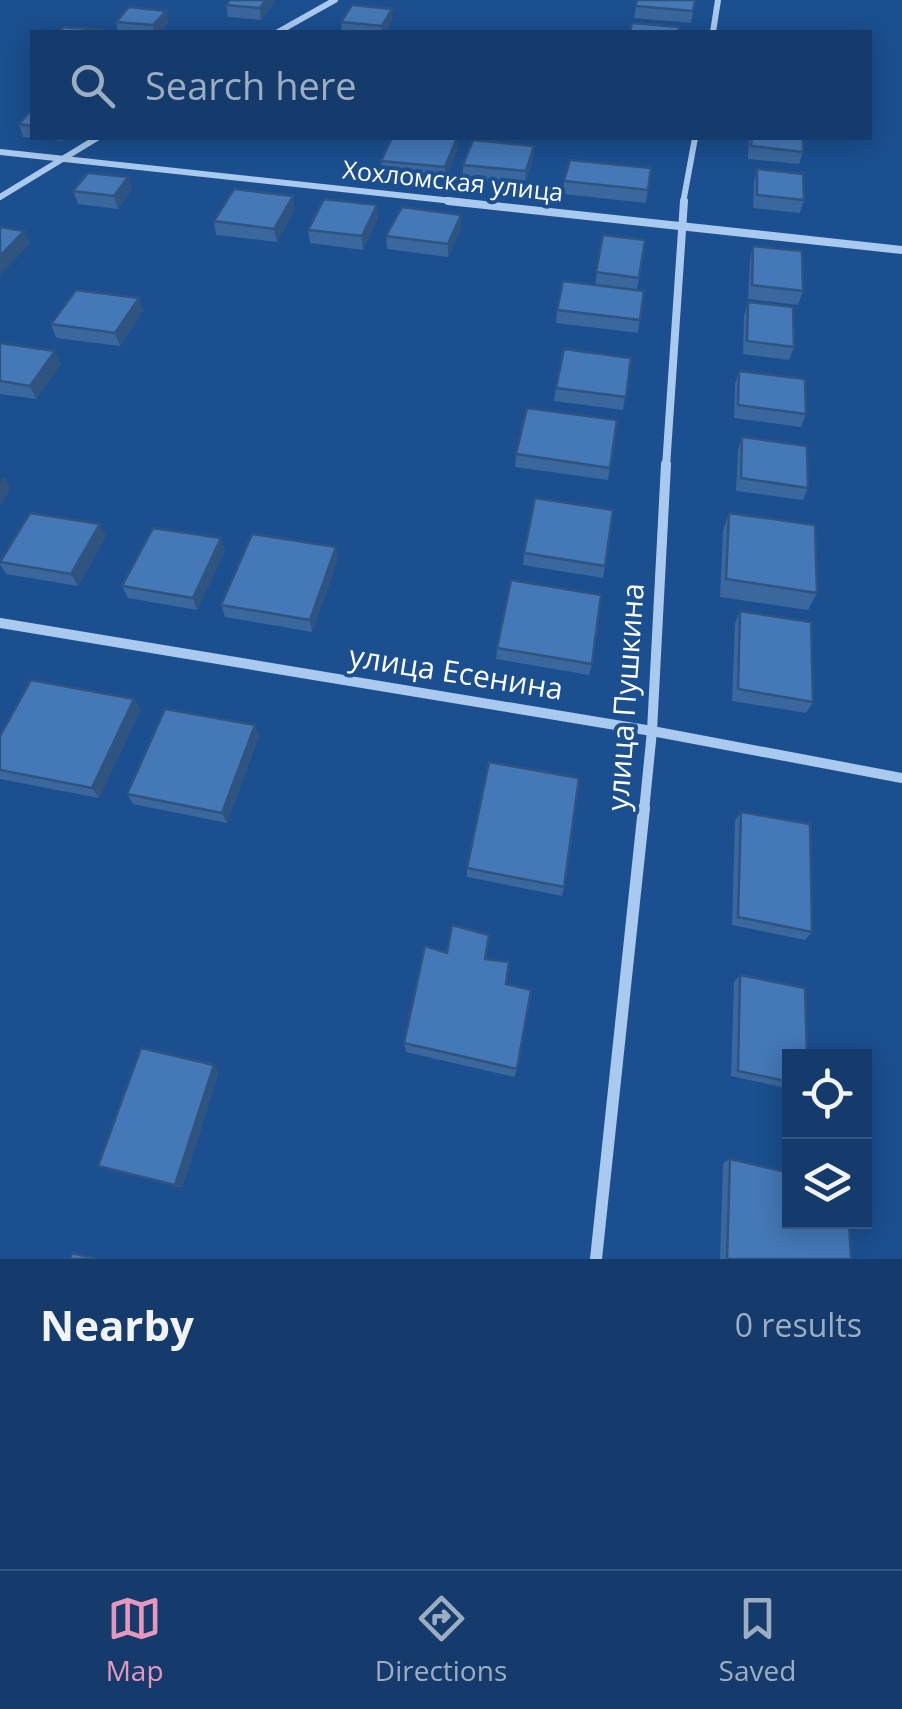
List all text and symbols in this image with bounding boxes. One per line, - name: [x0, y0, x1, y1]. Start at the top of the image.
- search box: [30, 30, 872, 140]
- icon: search: [65, 58, 120, 113]
- text: Search here: [145, 59, 357, 111]
- street label: Хохломская улица: [341, 152, 565, 208]
- street label: улица Пушкина: [596, 582, 653, 812]
- street label: улица Есенина: [346, 634, 566, 709]
- map controls: [782, 1049, 872, 1229]
- button: locate: [782, 1049, 872, 1139]
- button: layers: [782, 1139, 872, 1229]
- text: Nearby: [40, 1296, 194, 1353]
- text: 0 results: [735, 1303, 862, 1346]
- tab: Map: [106, 1591, 164, 1689]
- tab: Directions: [375, 1591, 507, 1689]
- tab: Saved: [719, 1591, 796, 1689]

